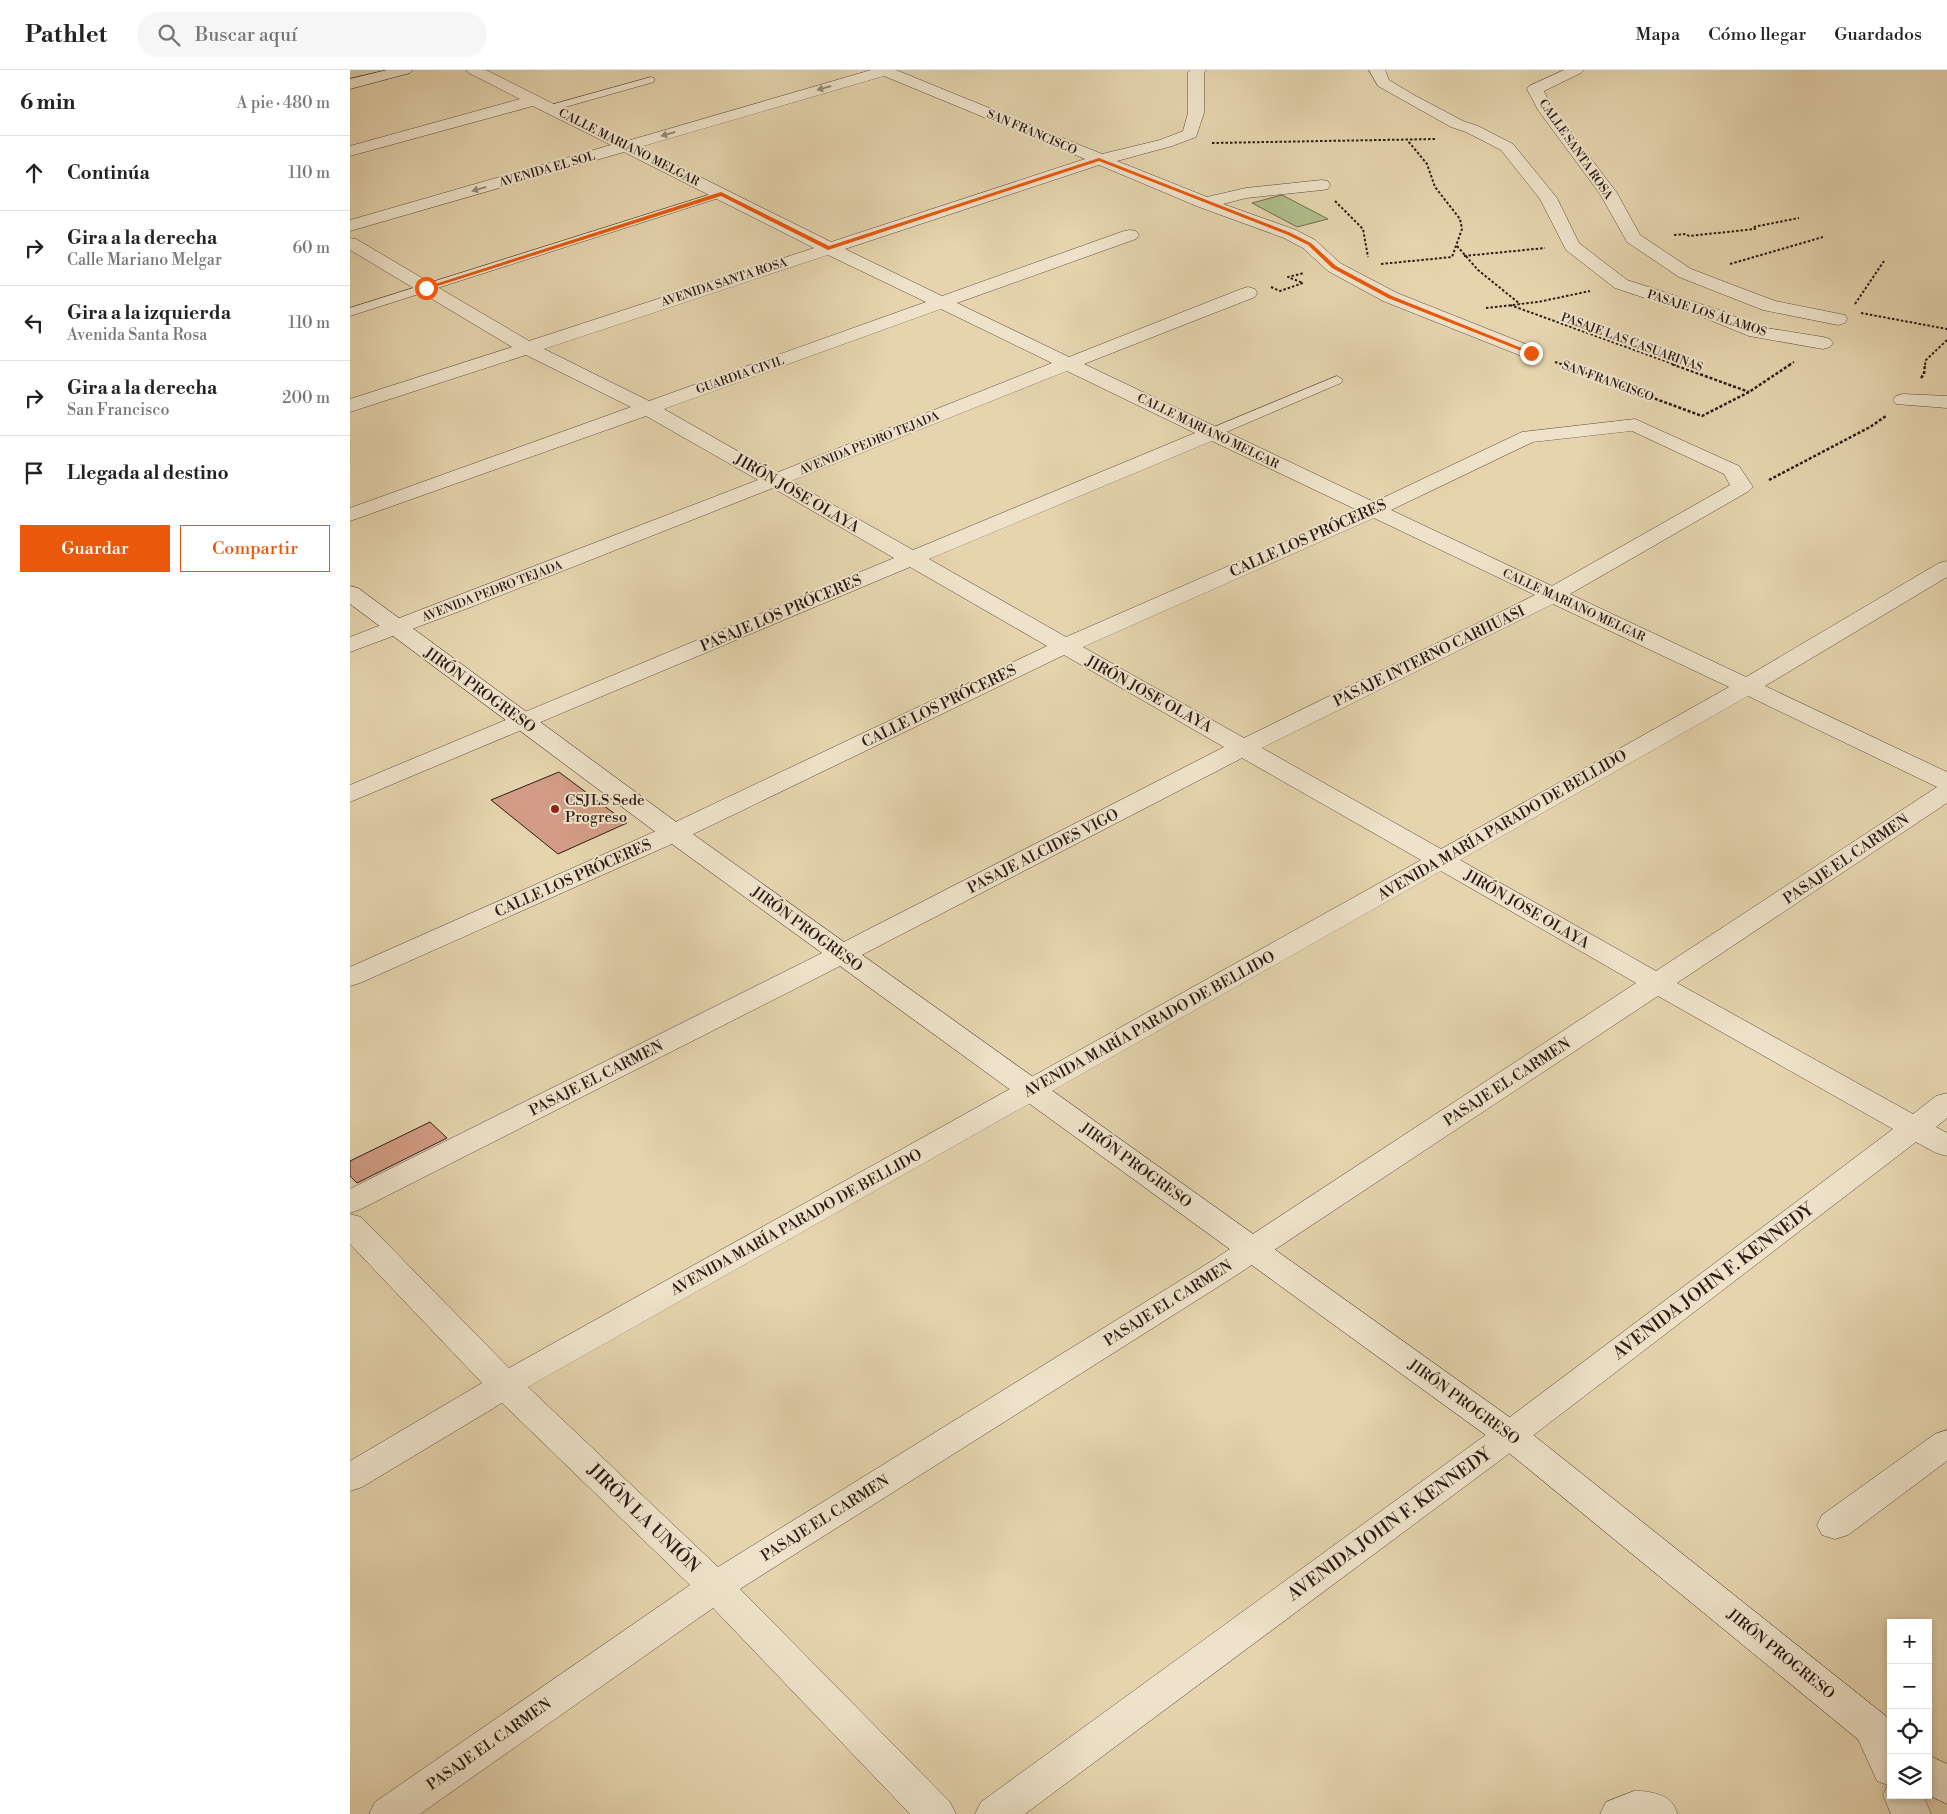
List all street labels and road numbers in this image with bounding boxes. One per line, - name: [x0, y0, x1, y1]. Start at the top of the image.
- street label: CALLE SANTA ROSA: [1535, 96, 1616, 203]
- street label: CALLE MARIANO MELGAR: [556, 105, 702, 190]
- street label: SAN FRANCISCO: [984, 107, 1079, 158]
- street label: AVENIDA EL SOL: [496, 149, 597, 191]
- street label: AVENIDA SANTA ROSA: [658, 255, 790, 310]
- street label: PASAJE LOS ÁLAMOS: [1645, 285, 1769, 340]
- street label: PASAJE LAS CASUARINAS: [1559, 310, 1705, 375]
- street label: GUARDIA CIVIL: [694, 353, 786, 398]
- street label: SAN FRANCISCO: [1560, 358, 1656, 405]
- street label: CALLE MARIANO MELGAR: [1135, 391, 1282, 473]
- street label: AVENIDA PEDRO TEJADA: [796, 408, 942, 479]
- street label: JIRÓN JOSE OLAYA: [730, 448, 864, 537]
- street label: CALLE LOS PRÓCERES: [1226, 494, 1390, 582]
- street label: AVENIDA PEDRO TEJADA: [419, 557, 565, 626]
- street label: CALLE MARIANO MELGAR: [1500, 566, 1648, 645]
- street label: PASAJE LOS PRÓCERES: [697, 570, 865, 656]
- street label: PASAJE INTERNO CARHUASI: [1330, 602, 1528, 711]
- street label: JIRÓN PROGRESO: [419, 642, 540, 737]
- street label: JIRÓN JOSE OLAYA: [1081, 650, 1216, 737]
- street label: CALLE LOS PRÓCERES: [858, 660, 1020, 752]
- street label: AVENIDA MARÍA PARADO DE BELLIDO: [1373, 745, 1631, 905]
- street label: PASAJE ALCIDES VIGO: [964, 805, 1122, 898]
- street label: PASAJE EL CARMEN: [1780, 810, 1913, 909]
- street label: CALLE LOS PRÓCERES: [491, 834, 655, 922]
- street label: JIRÓN JOSE OLAYA: [1460, 864, 1594, 953]
- street label: JIRÓN PROGRESO: [746, 881, 867, 976]
- street label: AVENIDA MARÍA PARADO DE BELLIDO: [1019, 946, 1279, 1102]
- street label: PASAJE EL CARMEN: [1440, 1034, 1574, 1131]
- street label: PASAJE EL CARMEN: [526, 1036, 666, 1120]
- street label: JIRÓN PROGRESO: [1075, 1117, 1196, 1212]
- street label: AVENIDA MARÍA PARADO DE BELLIDO: [666, 1144, 926, 1300]
- street label: AVENIDA JOHN F. KENNEDY: [1607, 1197, 1820, 1365]
- street label: PASAJE EL CARMEN: [1101, 1256, 1236, 1351]
- street label: JIRÓN PROGRESO: [1403, 1354, 1524, 1449]
- street label: AVENIDA JOHN F. KENNEDY: [1282, 1442, 1497, 1607]
- street label: JIRÓN LA UNIÓN: [582, 1458, 705, 1578]
- street label: PASAJE EL CARMEN: [758, 1471, 893, 1566]
- street label: JIRÓN PROGRESO: [1722, 1604, 1839, 1704]
- street label: PASAJE EL CARMEN: [423, 1694, 555, 1795]

